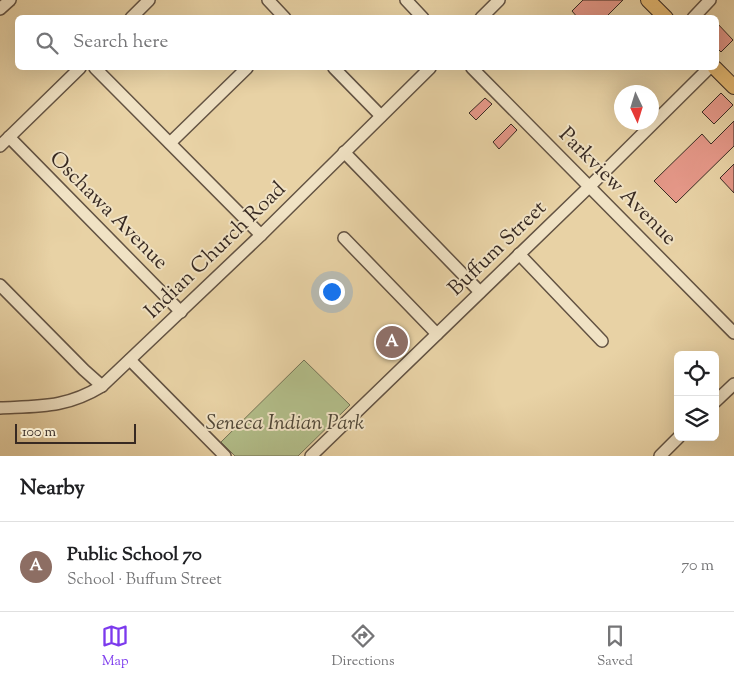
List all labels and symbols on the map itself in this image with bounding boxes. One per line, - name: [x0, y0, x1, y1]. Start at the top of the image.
- north arrow: [614, 85, 659, 130]
- street label: Parkview Avenue: [551, 121, 683, 253]
- street label: Oschawa Avenue: [42, 145, 174, 277]
- street label: Indian Church Road: [139, 176, 293, 326]
- street label: Buffum Street: [442, 194, 554, 304]
- your location: [319, 279, 345, 305]
- pin: A: [376, 323, 408, 361]
- park label: Seneca Indian Park: [206, 409, 365, 439]
- scale bar: [15, 421, 136, 444]

